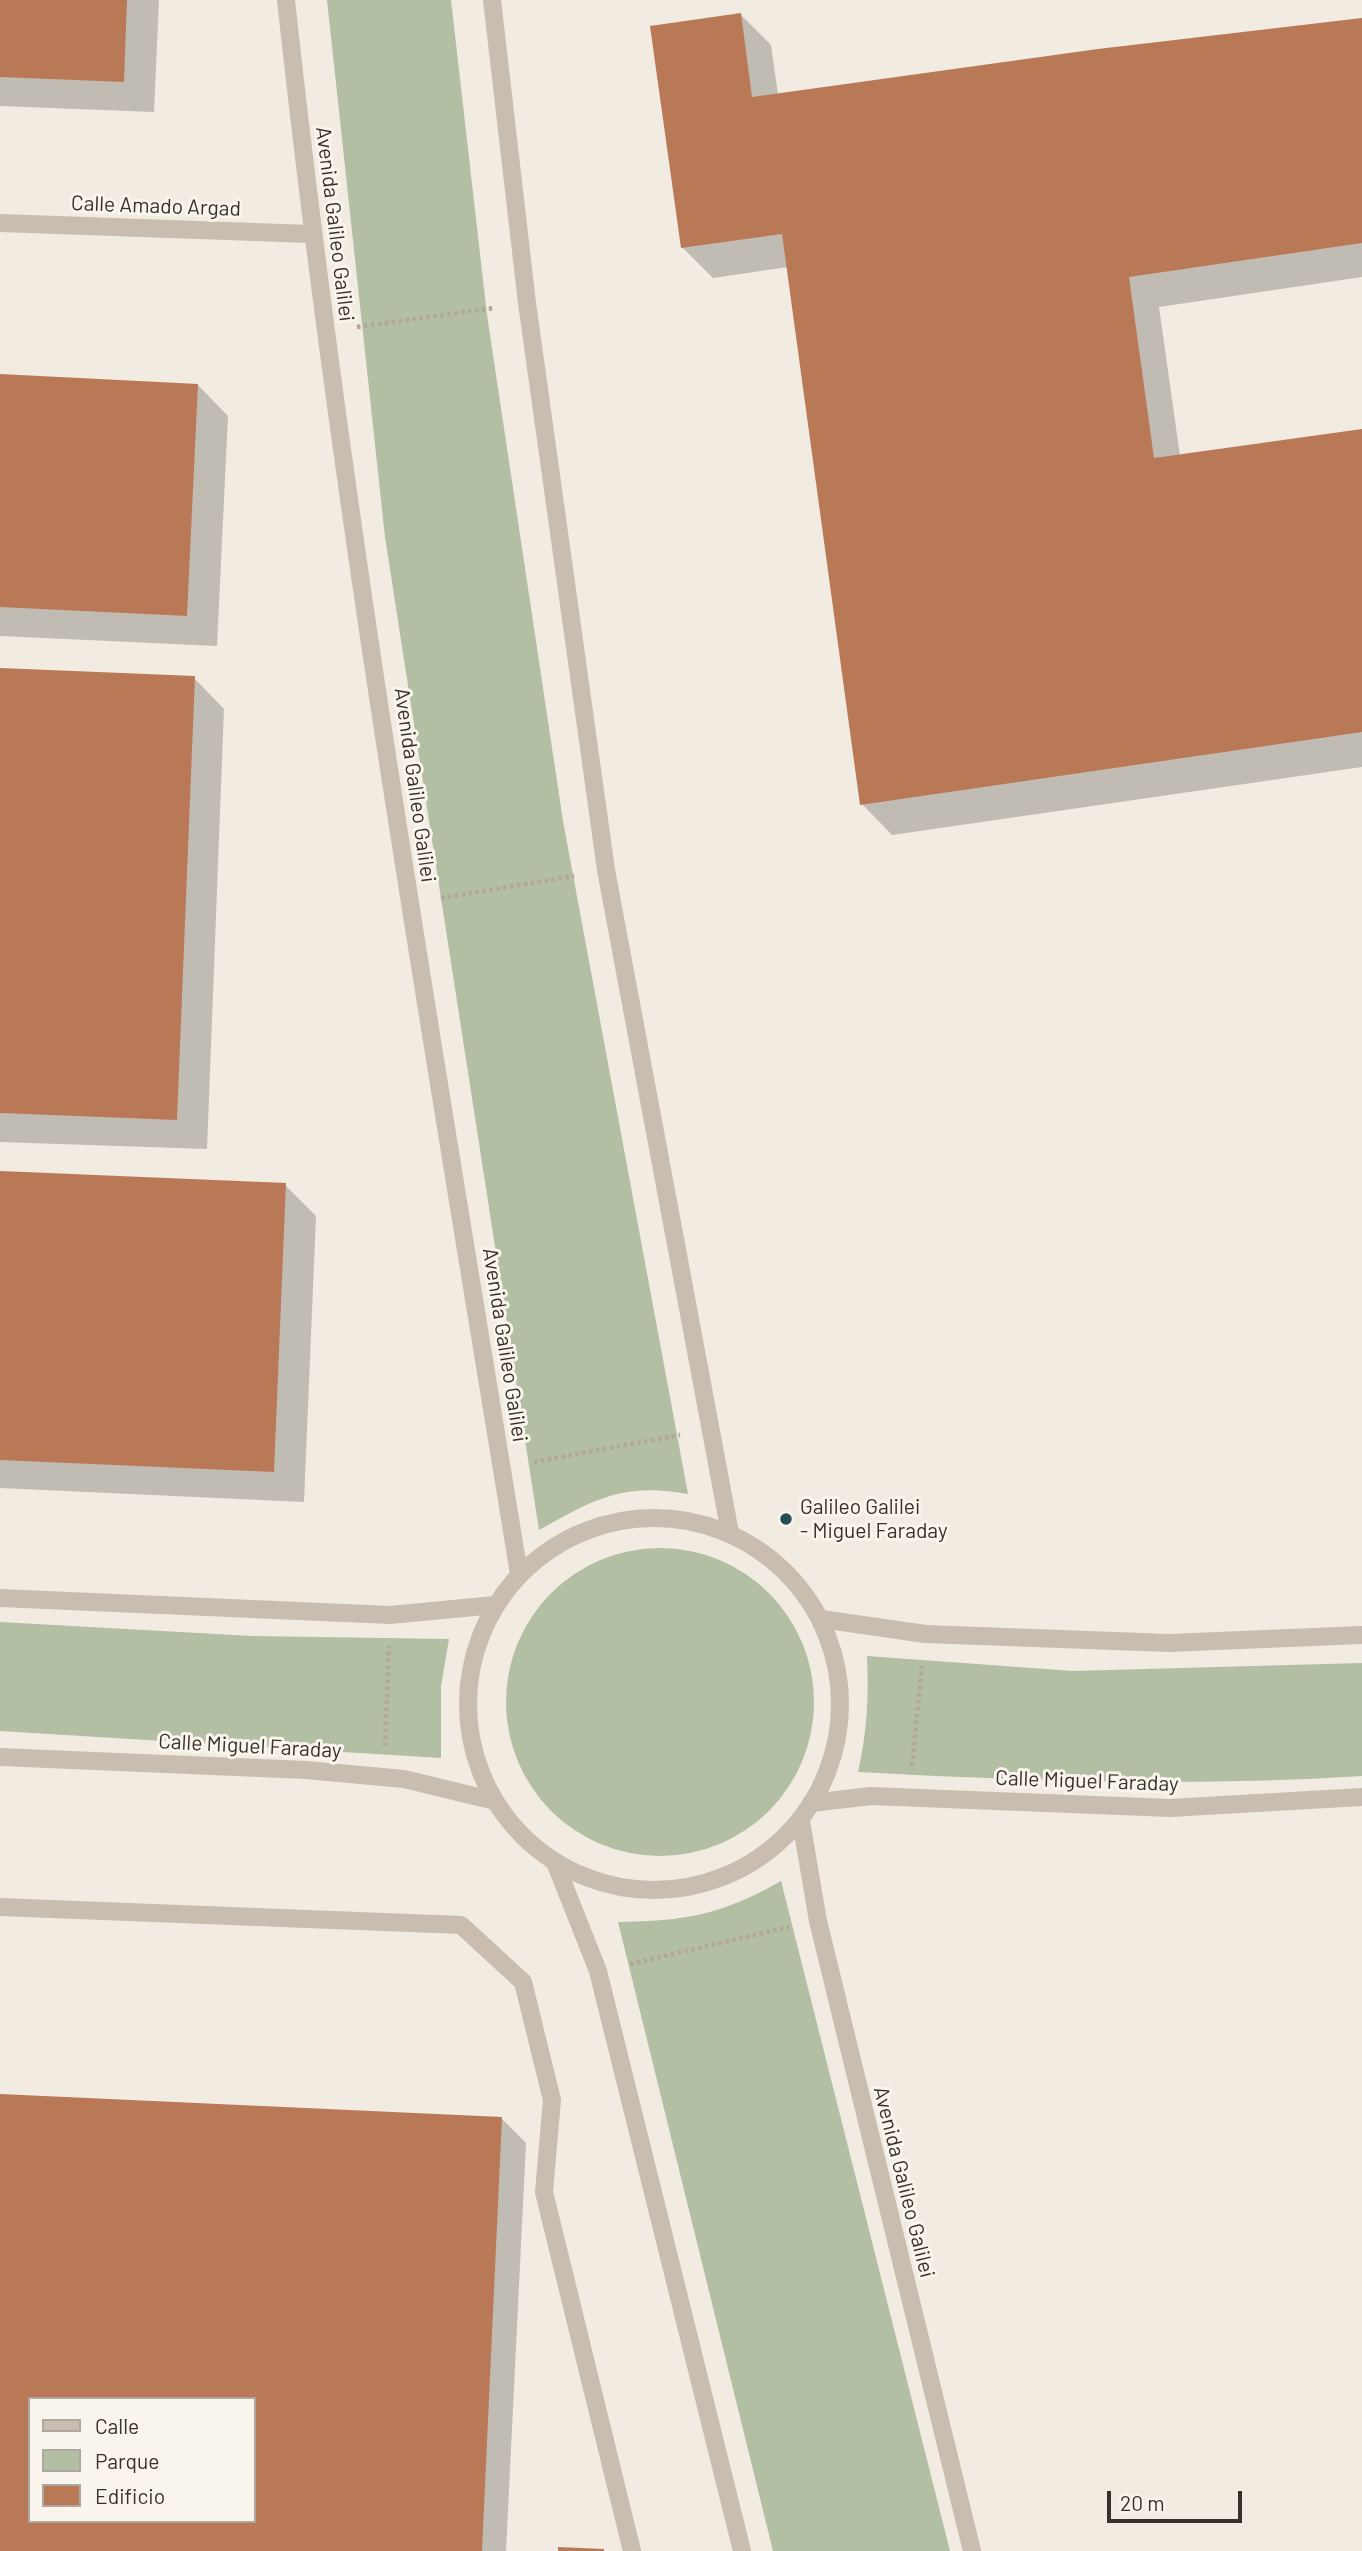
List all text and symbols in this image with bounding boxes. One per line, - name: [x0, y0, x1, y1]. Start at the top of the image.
- street label: Avenida Galileo Galilei: [311, 125, 359, 323]
- street label: Calle Amado Argad: [71, 190, 241, 222]
- street label: Avenida Galileo Galilei: [389, 686, 441, 884]
- street label: Avenida Galileo Galilei: [477, 1246, 533, 1444]
- place label: Galileo Galilei - Miguel Faraday: [800, 1494, 948, 1544]
- marker: Galileo Galilei - Miguel Faraday: [778, 1511, 794, 1527]
- street label: Calle Miguel Faraday: [158, 1729, 342, 1763]
- street label: Calle Miguel Faraday: [995, 1765, 1179, 1797]
- street label: Avenida Galileo Galilei: [868, 2084, 940, 2280]
- legend: [28, 2397, 256, 2523]
- text: Calle: [95, 2413, 139, 2438]
- text: Parque: [95, 2448, 160, 2473]
- scale bar: [1110, 2478, 1245, 2522]
- text: Edificio: [95, 2483, 165, 2508]
- text: 20 m: [1120, 2490, 1165, 2515]

